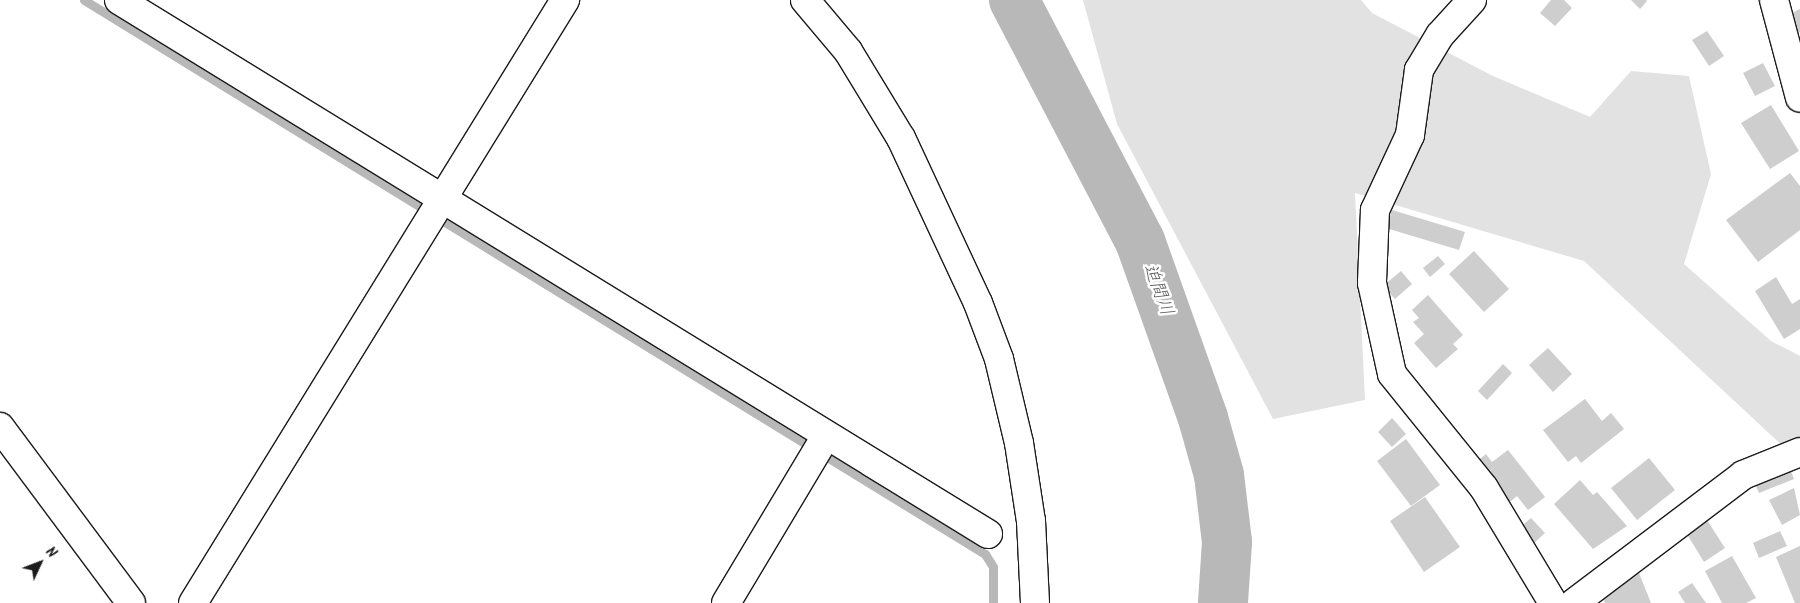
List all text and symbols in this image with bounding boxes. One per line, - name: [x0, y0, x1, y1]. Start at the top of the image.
- water label: 迫間川: [1138, 261, 1176, 319]
- north arrow: [15, 538, 65, 588]
- text: N: [40, 542, 62, 564]

